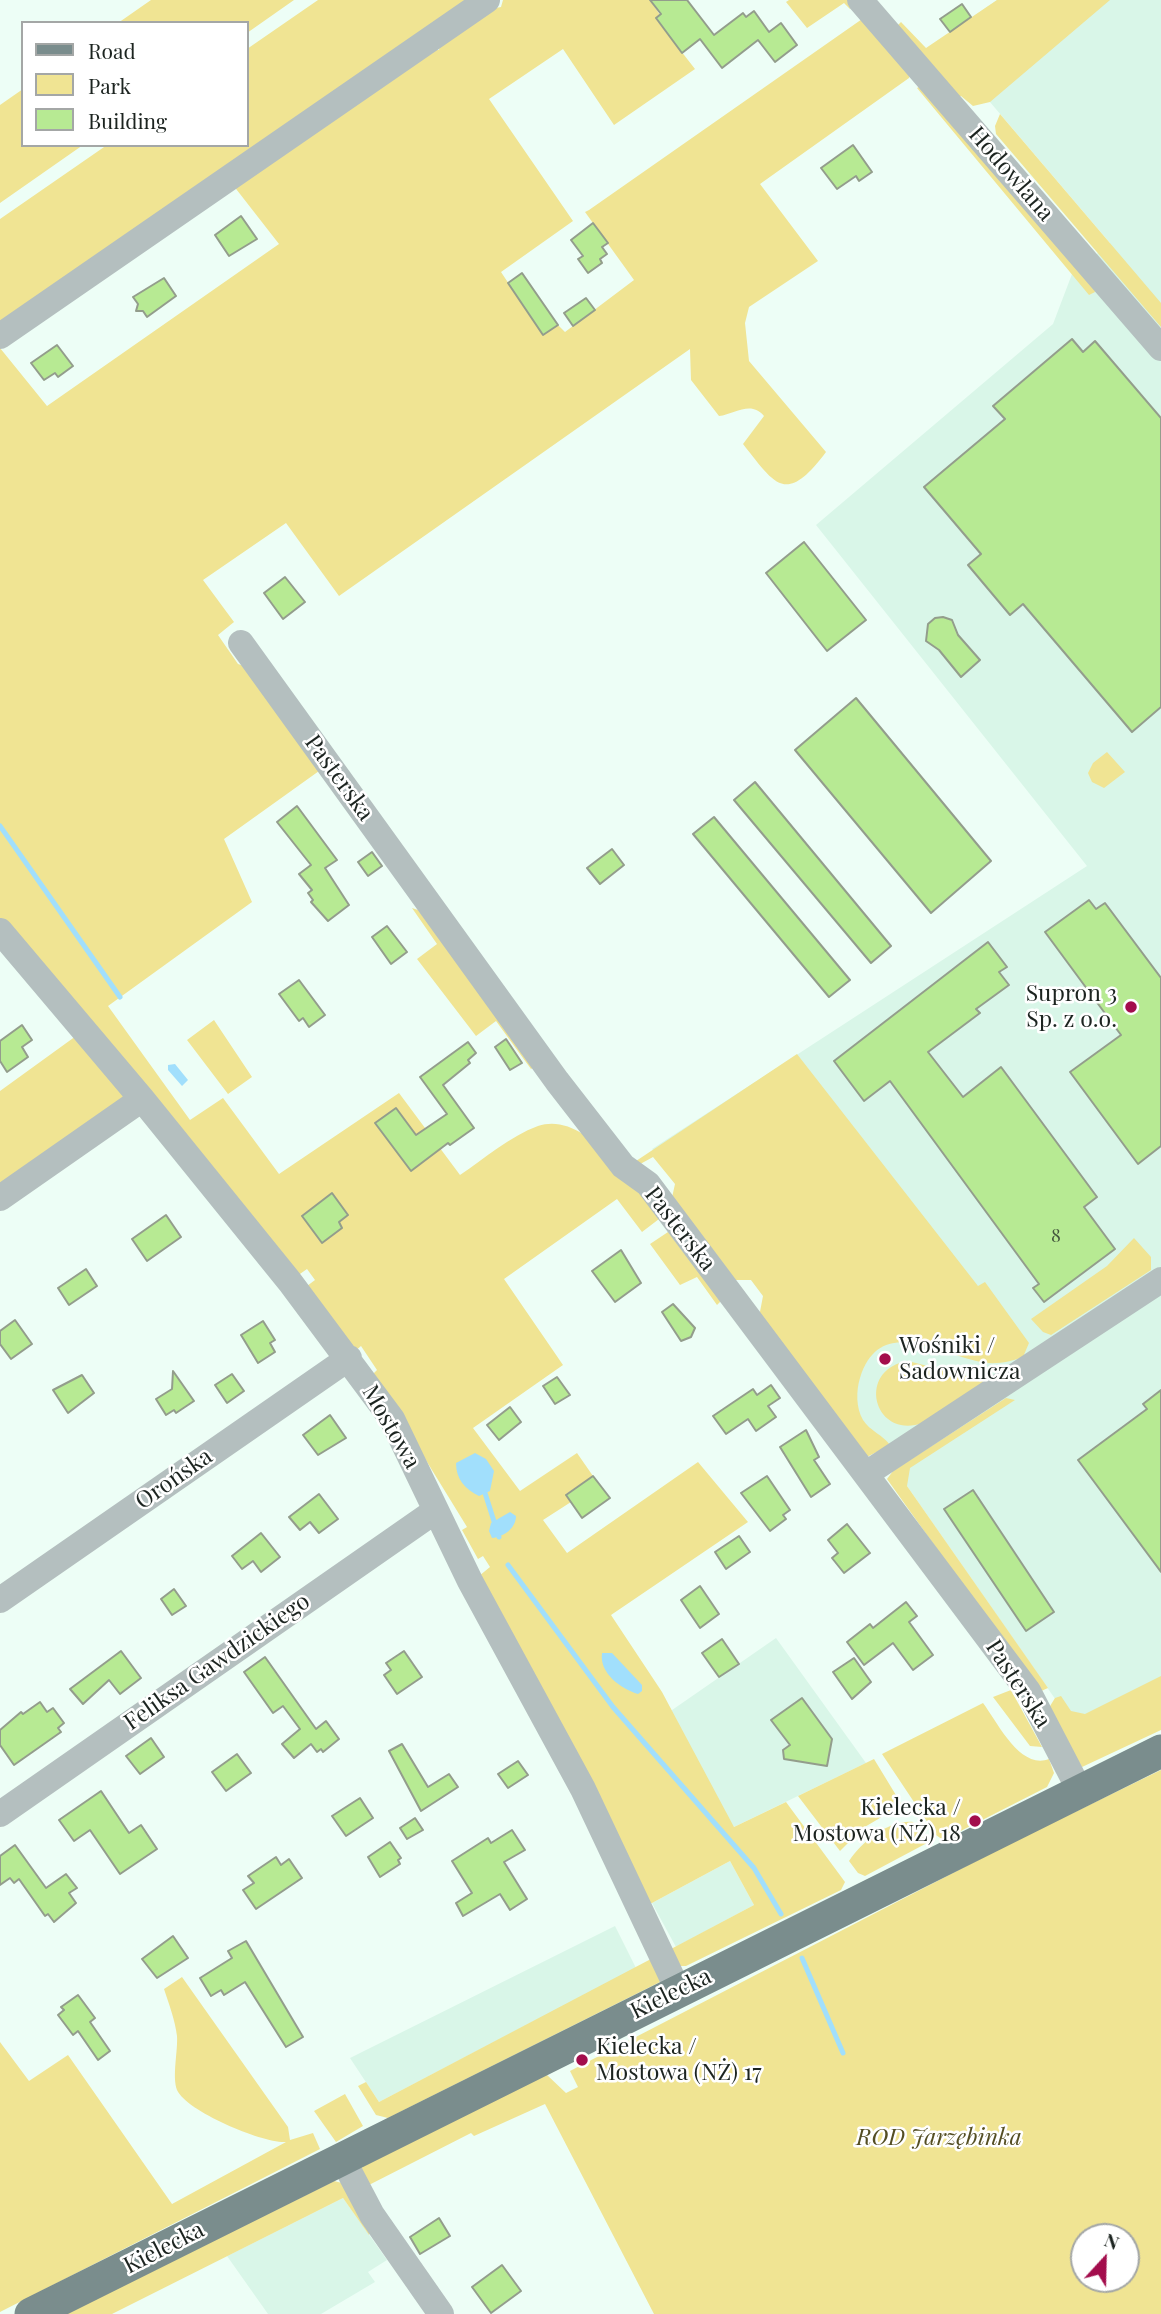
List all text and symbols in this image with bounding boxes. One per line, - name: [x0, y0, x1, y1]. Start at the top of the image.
- legend: [21, 21, 248, 147]
- text: Road: [88, 36, 136, 64]
- text: Park: [88, 71, 131, 99]
- text: Building: [88, 106, 167, 134]
- street label: Hodowlana: [963, 121, 1059, 227]
- street label: Pasterska: [299, 730, 379, 826]
- place label: Supron 3 Sp. z o.o.: [1026, 980, 1117, 1034]
- marker: Supron 3 Sp. z o.o.: [1123, 999, 1139, 1015]
- street label: Pasterska: [639, 1181, 721, 1277]
- house number: 8: [1051, 1225, 1061, 1247]
- place label: Wośniki / Sadownicza: [899, 1332, 1020, 1386]
- marker: Wośniki / Sadownicza: [877, 1351, 893, 1367]
- street label: Mostowa: [356, 1380, 426, 1474]
- street label: Orońska: [130, 1443, 218, 1515]
- street label: Feliksa Gawdzickiego: [119, 1588, 315, 1736]
- street label: Pasterska: [979, 1635, 1057, 1733]
- place label: Kielecka / Mostowa (NŻ) 18: [793, 1794, 961, 1848]
- marker: Kielecka / Mostowa (NŻ) 18: [967, 1813, 983, 1829]
- street label: Kielecka: [626, 1963, 716, 2025]
- place label: Kielecka / Mostowa (NŻ) 17: [596, 2033, 762, 2087]
- marker: Kielecka / Mostowa (NŻ) 17: [574, 2052, 590, 2068]
- park label: ROD Jarzębinka: [856, 2124, 1022, 2152]
- street label: Kielecka: [119, 2216, 209, 2280]
- north arrow: [1070, 2223, 1140, 2293]
- text: N: [1101, 2226, 1123, 2255]

